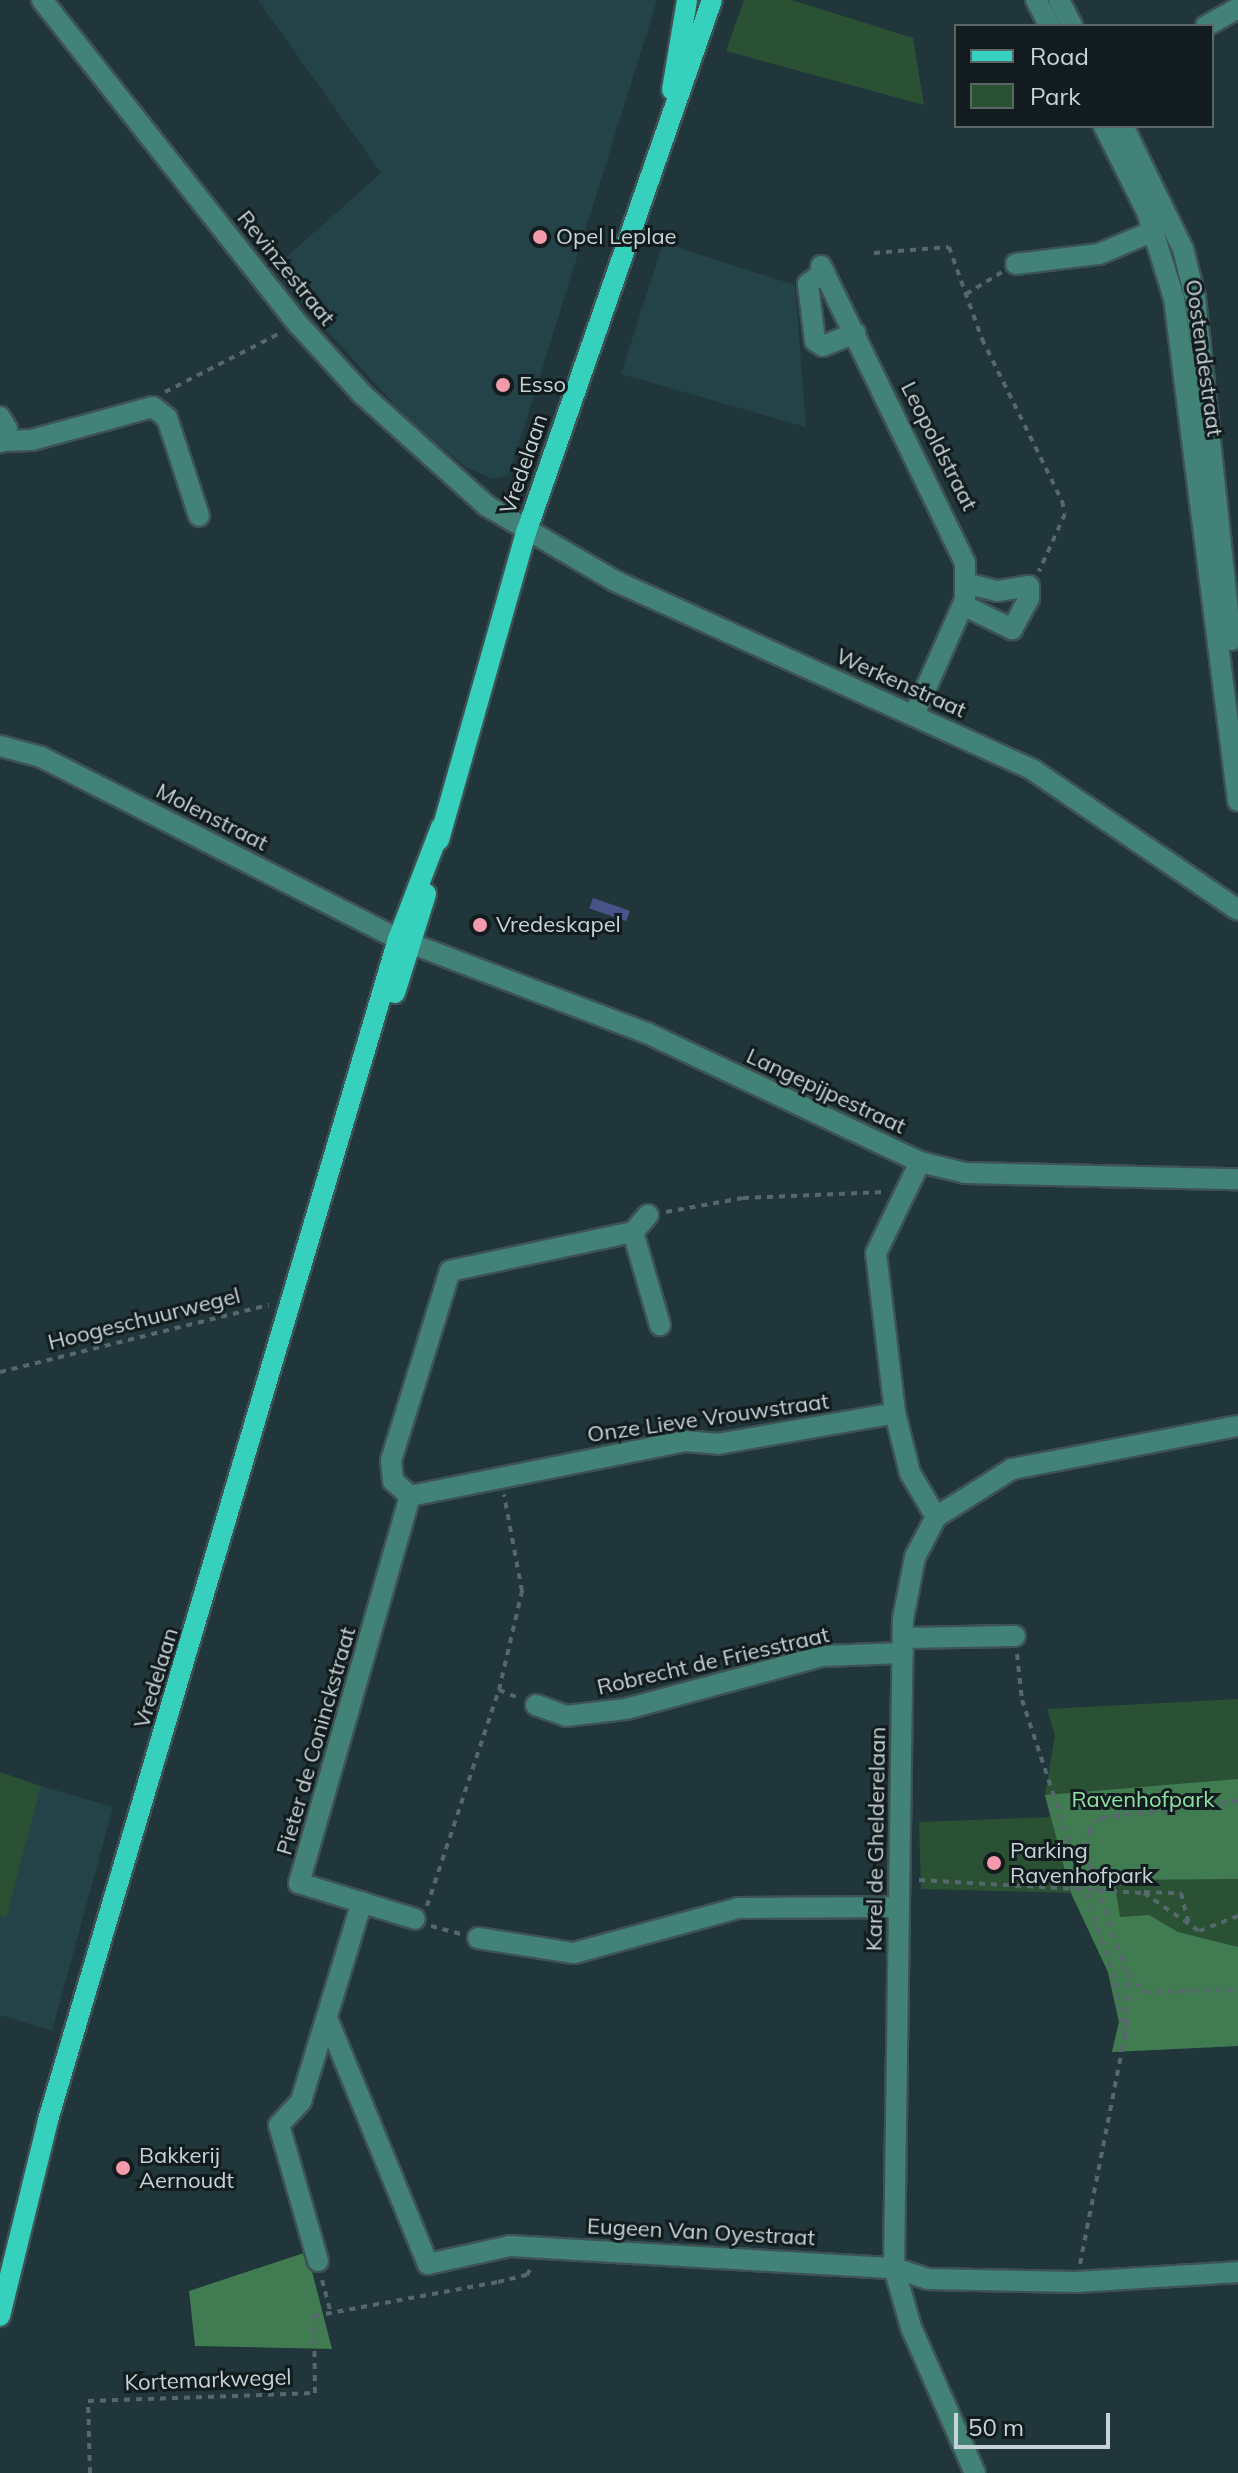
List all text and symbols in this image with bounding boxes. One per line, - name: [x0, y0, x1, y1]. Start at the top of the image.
- legend: [954, 24, 1214, 128]
- text: Road: [1030, 41, 1089, 71]
- text: Park: [1030, 81, 1081, 111]
- street label: Revinzestraat: [232, 205, 340, 331]
- place label: Opel Leplae: [556, 224, 677, 250]
- marker: Opel Leplae: [531, 228, 549, 246]
- street label: Oostendestraat: [1180, 278, 1228, 438]
- place label: Esso: [519, 372, 566, 398]
- marker: Esso: [494, 376, 512, 394]
- street label: Leopoldstraat: [895, 377, 983, 515]
- street label: Vredelaan: [495, 411, 553, 517]
- street label: Werkenstraat: [832, 643, 970, 723]
- street label: Molenstraat: [152, 778, 272, 856]
- place label: Vredeskapel: [496, 912, 621, 938]
- marker: Vredeskapel: [471, 916, 489, 934]
- street label: Langepijpestraat: [742, 1043, 910, 1139]
- street label: Hoogeschuurwegel: [45, 1282, 243, 1356]
- street label: Onze Lieve Vrouwstraat: [586, 1388, 830, 1448]
- street label: Robrecht de Friesstraat: [594, 1621, 832, 1701]
- street label: Pieter de Coninckstraat: [271, 1624, 361, 1858]
- street label: Vredelaan: [128, 1625, 184, 1731]
- street label: Karel de Ghelderelaan: [861, 1727, 891, 1951]
- park label: Ravenhofpark: [1071, 1787, 1215, 1813]
- place label: Parking Ravenhofpark: [1010, 1837, 1153, 1888]
- marker: Parking Ravenhofpark: [985, 1854, 1003, 1872]
- place label: Bakkerij Aernoudt: [139, 2142, 234, 2194]
- marker: Bakkerij Aernoudt: [114, 2159, 132, 2177]
- street label: Eugeen Van Oyestraat: [586, 2213, 816, 2251]
- street label: Kortemarkwegel: [124, 2364, 292, 2396]
- scale bar: [958, 2397, 1114, 2447]
- text: 50 m: [968, 2412, 1024, 2442]

